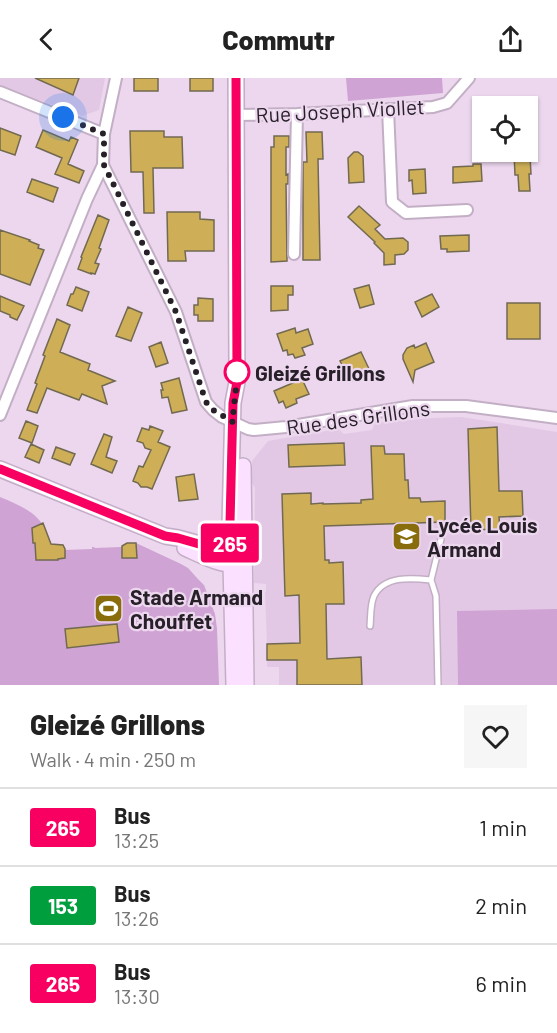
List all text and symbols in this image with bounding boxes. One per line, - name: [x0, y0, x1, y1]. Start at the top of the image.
- icon: back: [30, 23, 63, 56]
- text: Commutr: [222, 23, 335, 55]
- icon: share: [494, 23, 527, 56]
- street label: Rue Joseph Viollet: [255, 93, 425, 127]
- map controls: [472, 96, 538, 162]
- button: locate: [472, 96, 538, 162]
- your location: [48, 102, 78, 132]
- marker: Gleizé Grillons: [224, 359, 250, 385]
- place label: Gleizé Grillons: [255, 360, 385, 385]
- street label: Rue des Grillons: [285, 395, 431, 439]
- place label: Lycée Louis Armand: [427, 512, 538, 561]
- school or university icon: Lycée Louis Armand: [390, 520, 422, 552]
- line badge: 265: [196, 524, 264, 562]
- text: 265: [213, 531, 247, 556]
- place label: Stade Armand Chouffet: [130, 584, 263, 633]
- sports icon: Stade Armand Chouffet: [93, 592, 125, 624]
- button: heart: [464, 705, 527, 768]
- text: Gleizé Grillons: [30, 707, 205, 741]
- text: Walk · 4 min · 250 m: [30, 747, 196, 771]
- text: Bus: [114, 802, 151, 828]
- text: 1 min: [479, 814, 527, 840]
- text: 265: [46, 815, 80, 840]
- text: 13:25: [114, 828, 159, 852]
- text: Bus: [114, 880, 151, 906]
- text: 2 min: [475, 892, 527, 918]
- text: 153: [48, 893, 78, 918]
- text: 13:26: [114, 906, 159, 930]
- text: Bus: [114, 958, 151, 984]
- text: 6 min: [476, 970, 527, 996]
- text: 265: [46, 971, 80, 996]
- text: 13:30: [114, 984, 160, 1008]

